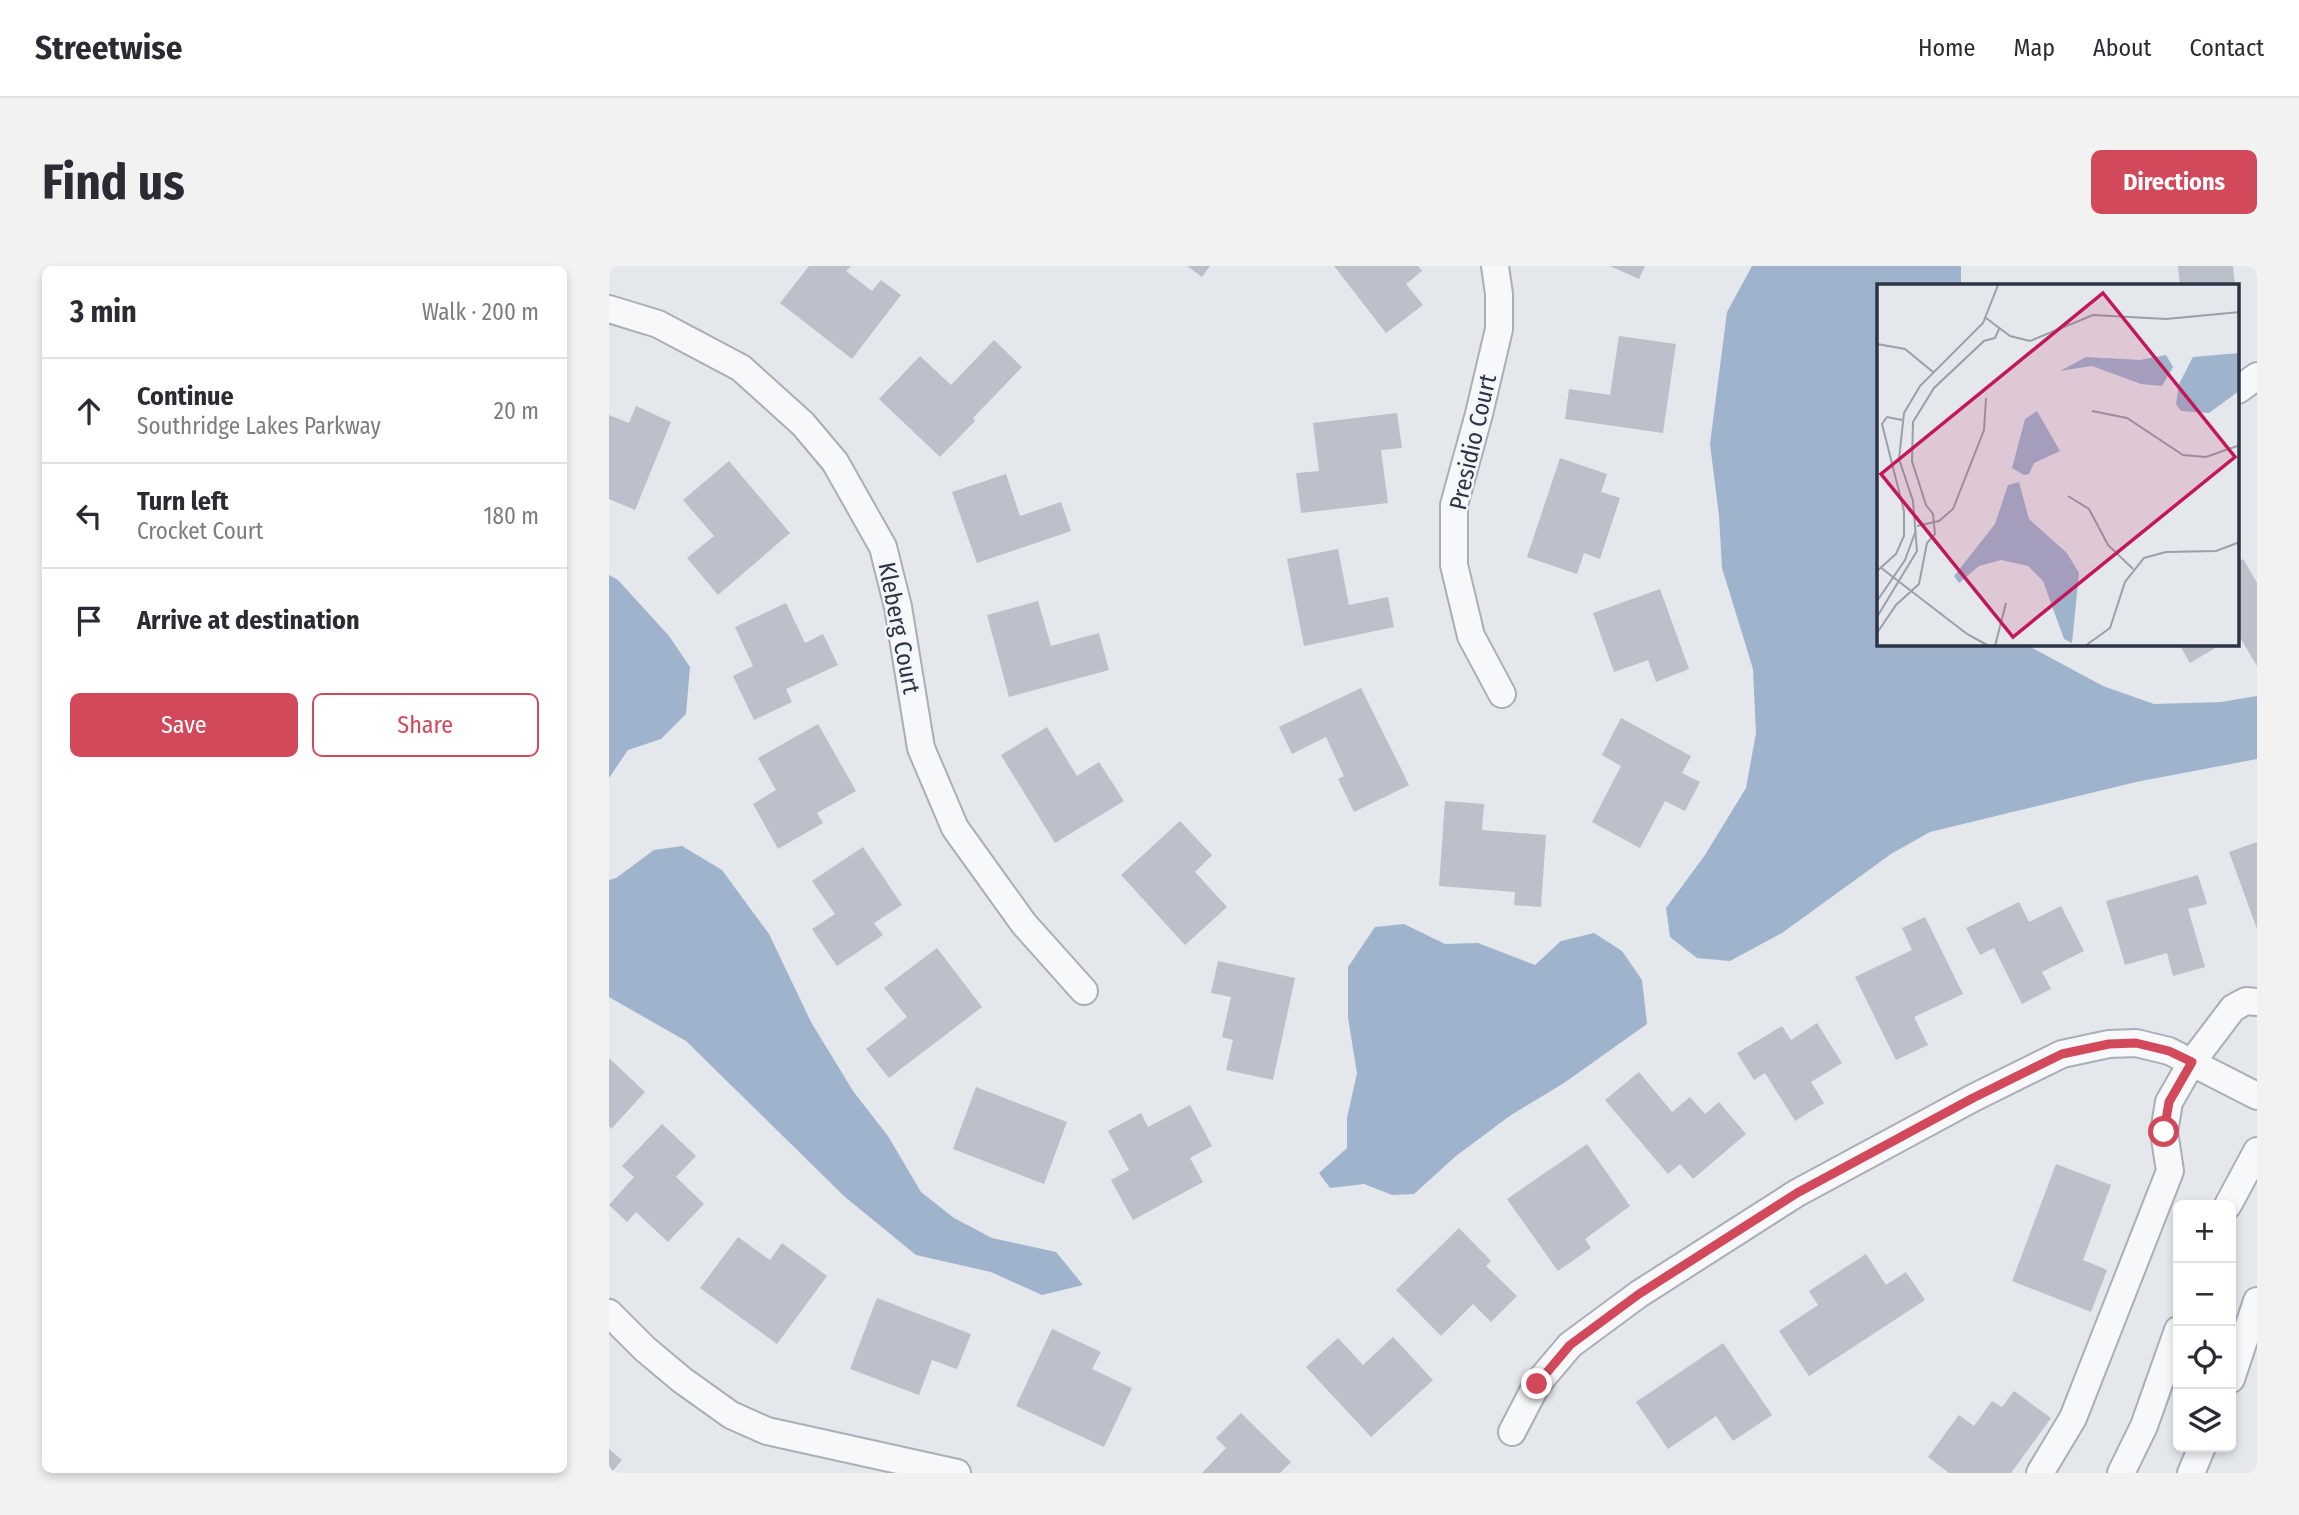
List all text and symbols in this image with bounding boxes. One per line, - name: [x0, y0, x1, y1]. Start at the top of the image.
- text: Streetwise: [35, 28, 182, 68]
- text: Home: [1918, 34, 1975, 62]
- text: Map: [2013, 34, 2055, 62]
- text: About: [2093, 34, 2151, 62]
- text: Contact: [2189, 34, 2264, 62]
- button: Directions: [2091, 150, 2257, 214]
- text: Find us: [42, 153, 185, 212]
- inset map: [1877, 284, 2239, 646]
- text: 3 min: [70, 294, 137, 330]
- text: Walk · 200 m: [422, 298, 539, 326]
- street label: Presidio Court: [1444, 371, 1502, 512]
- text: Continue: [137, 381, 234, 412]
- icon: ahead: [70, 392, 108, 430]
- text: 20 m: [494, 397, 539, 425]
- text: Southridge Lakes Parkway: [137, 412, 381, 440]
- text: Turn left: [137, 486, 229, 517]
- icon: left: [70, 497, 108, 535]
- text: 180 m: [483, 502, 539, 530]
- text: Crocket Court: [137, 517, 263, 545]
- street label: Kleberg Court: [873, 560, 926, 696]
- icon: arrive: [70, 602, 108, 640]
- text: Arrive at destination: [137, 605, 360, 636]
- button: Save: [70, 693, 298, 757]
- button: Share: [312, 693, 539, 757]
- route start: [2148, 1116, 2179, 1147]
- map controls: [2173, 1200, 2236, 1452]
- button: +: [2173, 1200, 2236, 1263]
- button: −: [2173, 1263, 2236, 1326]
- button: locate: [2173, 1326, 2236, 1389]
- route end: [1521, 1368, 1552, 1399]
- button: layers: [2173, 1389, 2236, 1452]

